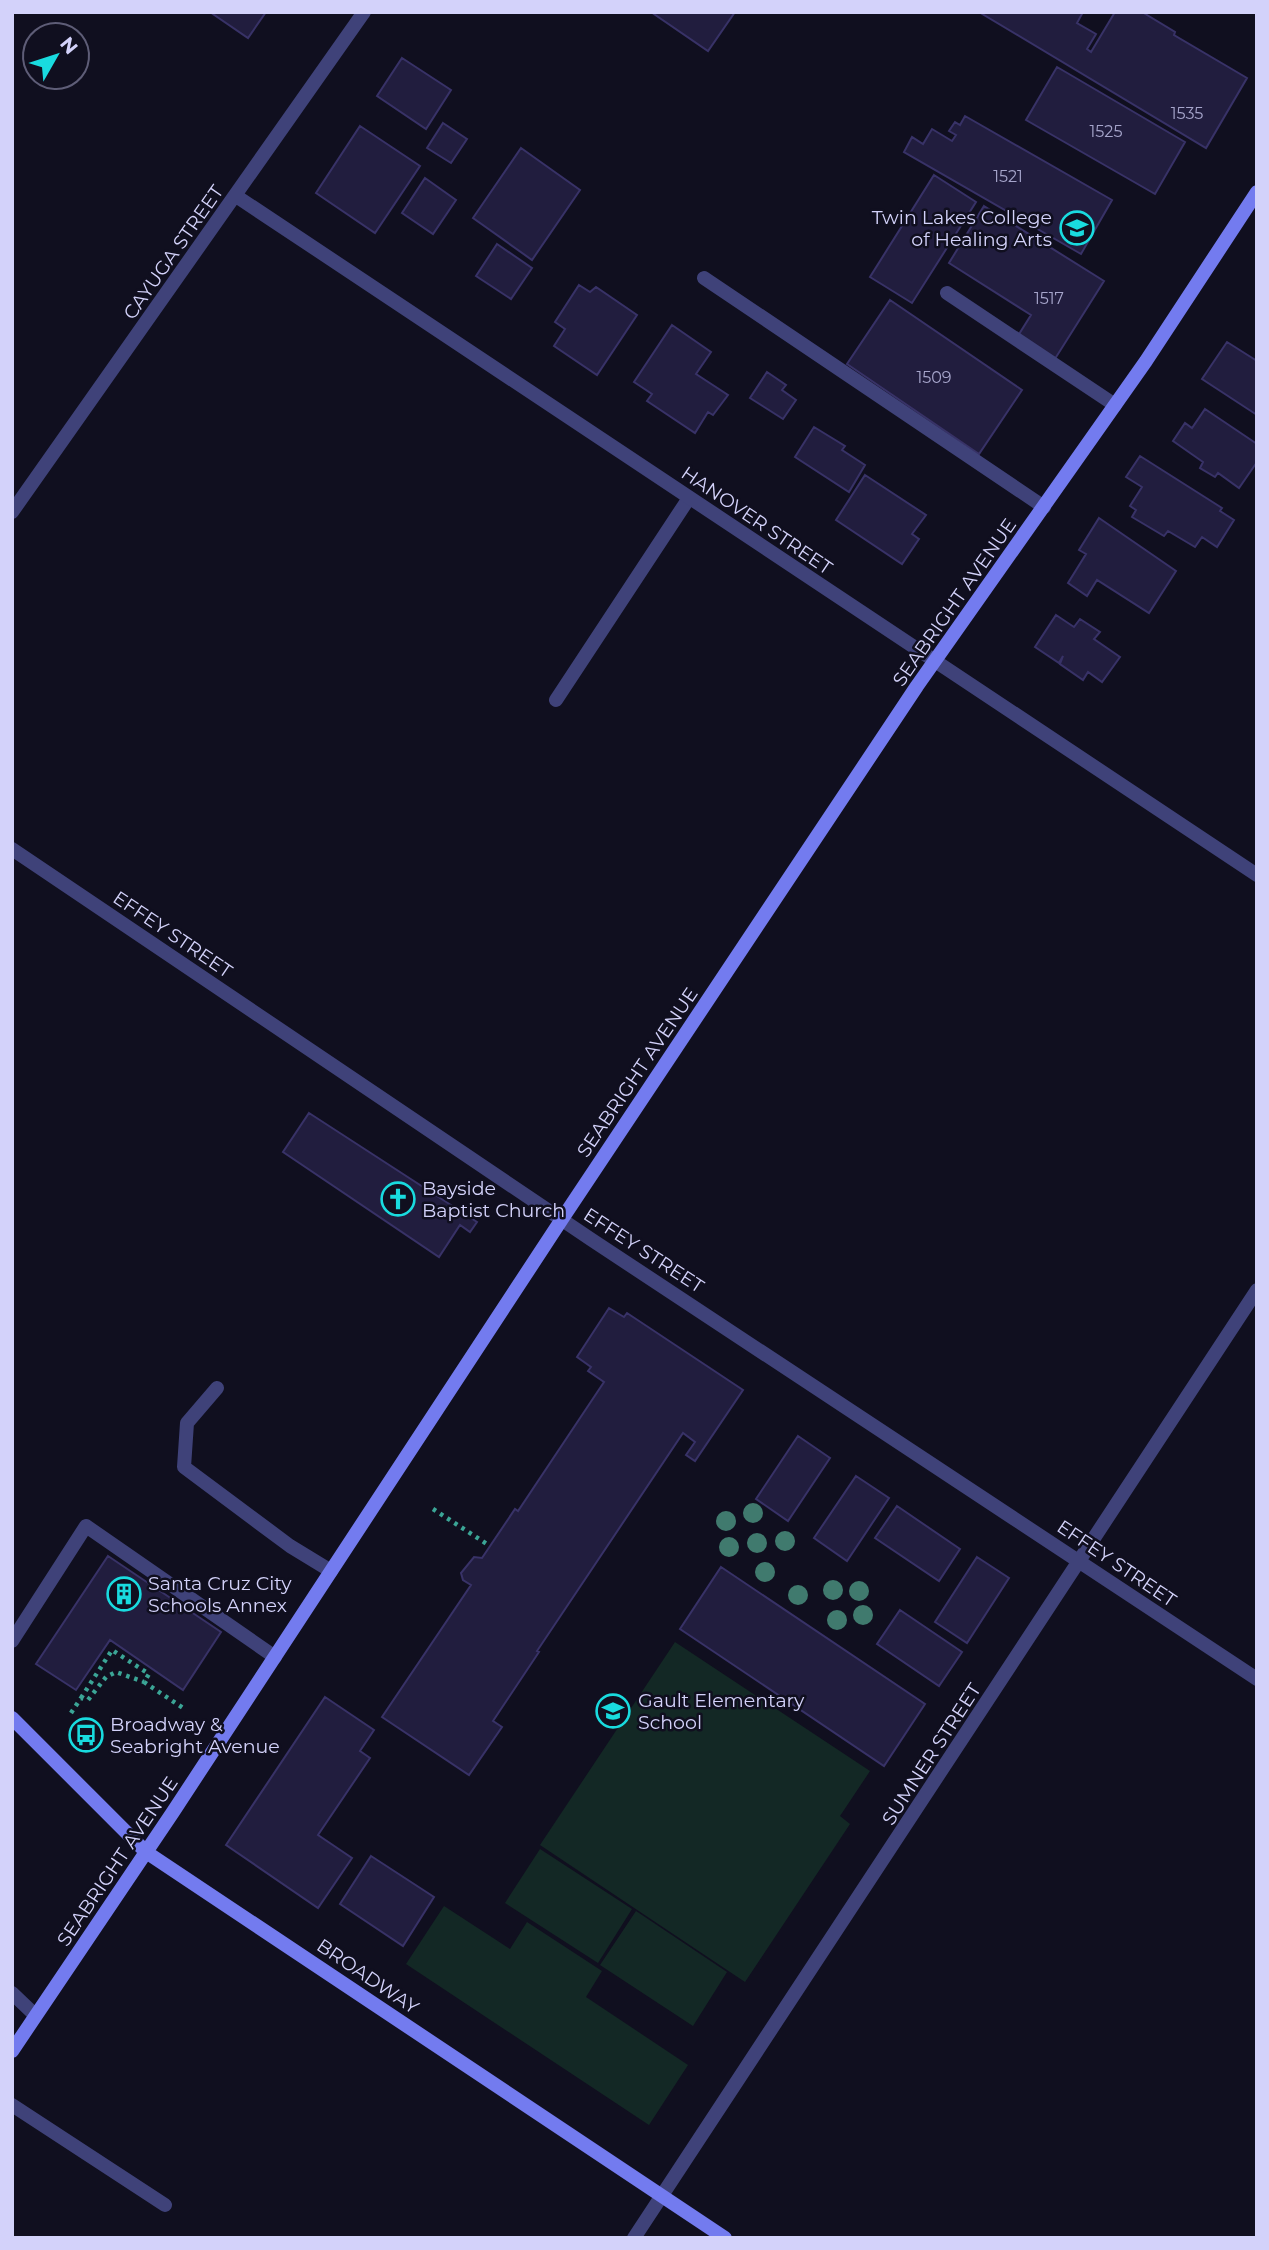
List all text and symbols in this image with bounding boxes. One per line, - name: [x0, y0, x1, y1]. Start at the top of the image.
- north arrow: [21, 21, 91, 91]
- text: N: [55, 32, 83, 59]
- house number: 1535: [1171, 104, 1203, 123]
- house number: 1525: [1090, 122, 1122, 141]
- house number: 1521: [993, 167, 1023, 186]
- street label: CAYUGA STREET: [119, 181, 228, 324]
- place label: Twin Lakes College of Healing Arts: [872, 206, 1052, 251]
- school or university icon: Twin Lakes College of Healing Arts: [1058, 209, 1096, 247]
- house number: 1517: [1034, 289, 1064, 308]
- house number: 1509: [916, 368, 952, 387]
- street label: HANOVER STREET: [677, 461, 837, 579]
- street label: SEABRIGHT AVENUE: [888, 514, 1021, 691]
- street label: EFFEY STREET: [109, 886, 237, 983]
- street label: SEABRIGHT AVENUE: [572, 983, 703, 1161]
- place label: Bayside Baptist Church: [422, 1177, 565, 1222]
- church icon: Bayside Baptist Church: [379, 1180, 417, 1218]
- street label: EFFEY STREET: [579, 1203, 708, 1298]
- street label: EFFEY STREET: [1053, 1515, 1181, 1612]
- place label: Santa Cruz City Schools Annex: [148, 1572, 292, 1617]
- building icon: Santa Cruz City Schools Annex: [105, 1575, 143, 1613]
- street label: SUMNER STREET: [877, 1679, 986, 1829]
- place label: Gault Elementary School: [638, 1689, 805, 1734]
- school or university icon: Gault Elementary School: [594, 1692, 632, 1730]
- place label: Broadway & Seabright Avenue: [110, 1713, 280, 1758]
- bus stop icon: Broadway & Seabright Avenue: [67, 1716, 105, 1754]
- street label: SEABRIGHT AVENUE: [52, 1772, 183, 1950]
- street label: BROADWAY: [312, 1934, 424, 2019]

